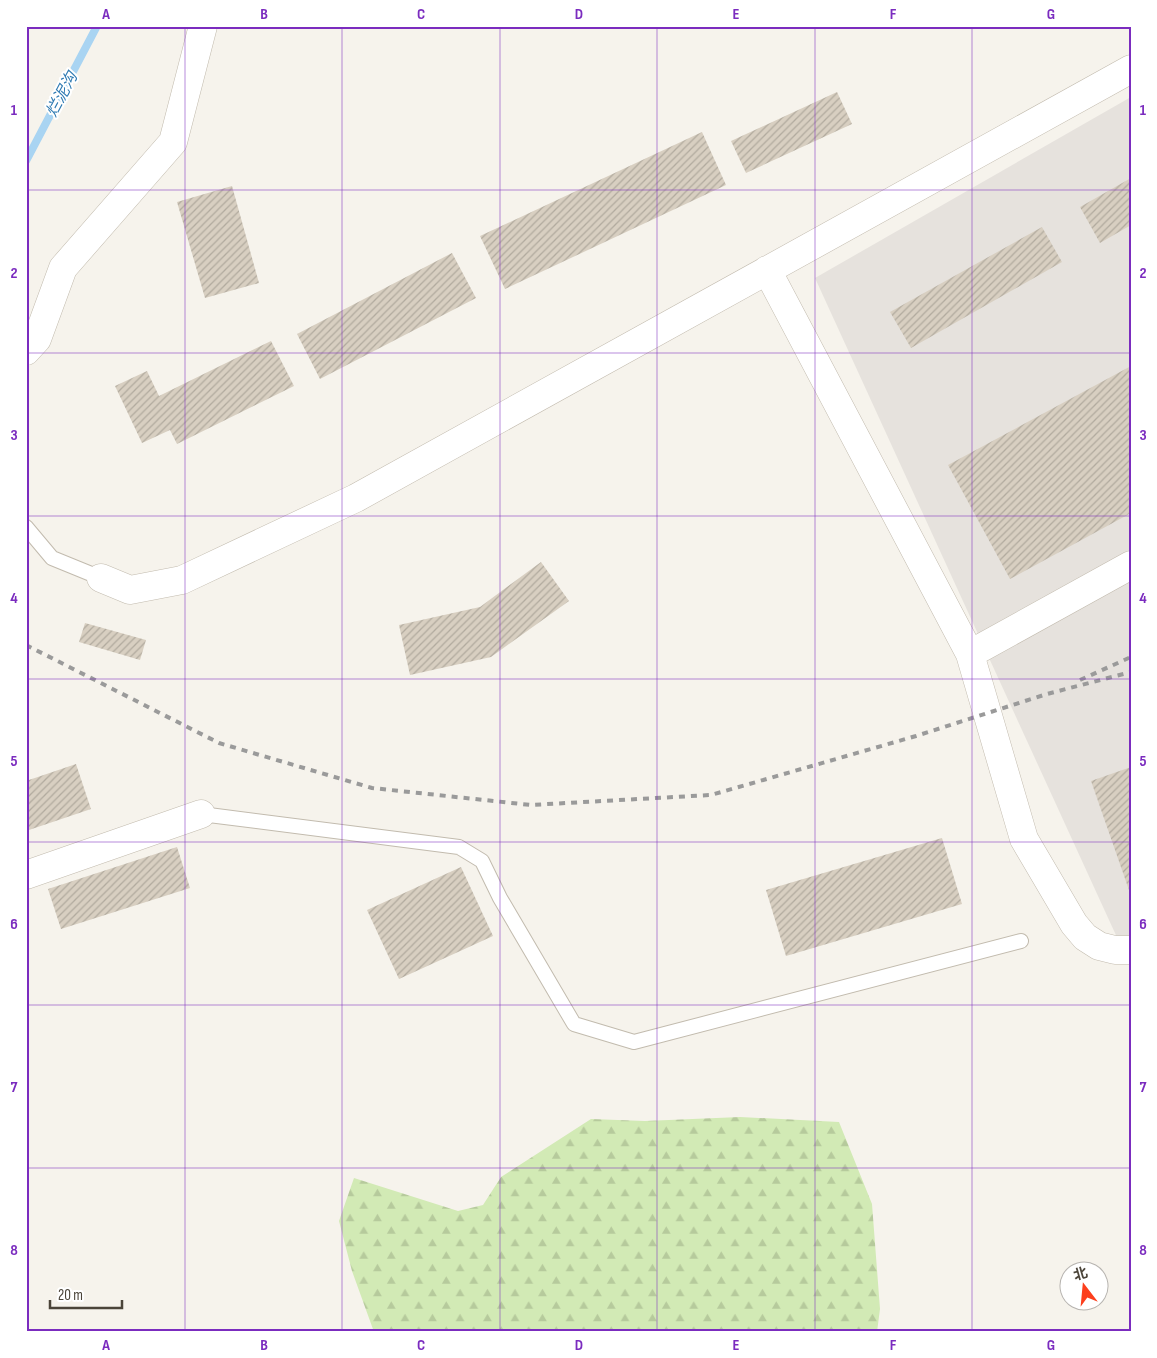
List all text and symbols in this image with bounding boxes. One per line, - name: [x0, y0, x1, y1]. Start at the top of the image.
- text: A: [101, 5, 110, 24]
- text: B: [260, 5, 268, 24]
- text: C: [417, 5, 425, 24]
- text: D: [575, 5, 583, 24]
- text: E: [733, 5, 740, 24]
- text: F: [890, 5, 897, 24]
- text: G: [1047, 5, 1055, 24]
- water label: 烂泥沟: [43, 67, 83, 120]
- text: 1: [11, 101, 18, 120]
- text: 1: [1140, 101, 1147, 120]
- text: 2: [10, 264, 18, 283]
- text: 2: [1139, 264, 1147, 283]
- text: 3: [10, 426, 18, 445]
- text: 3: [1139, 426, 1147, 445]
- text: 4: [10, 589, 18, 608]
- text: 4: [1139, 589, 1147, 608]
- text: 5: [10, 752, 18, 771]
- text: 5: [1139, 752, 1147, 771]
- text: 6: [10, 915, 18, 934]
- text: 6: [1139, 915, 1147, 934]
- text: 7: [11, 1078, 18, 1097]
- text: 7: [1140, 1078, 1147, 1097]
- text: 8: [10, 1241, 18, 1260]
- text: 8: [1139, 1241, 1147, 1260]
- north arrow: [1060, 1260, 1110, 1310]
- text: 北: [1071, 1264, 1090, 1284]
- scale bar: [50, 1278, 122, 1310]
- text: 20 m: [58, 1286, 83, 1305]
- text: A: [101, 1336, 110, 1355]
- text: B: [260, 1336, 268, 1355]
- text: C: [417, 1336, 425, 1355]
- text: D: [575, 1336, 583, 1355]
- text: E: [733, 1336, 740, 1355]
- text: F: [890, 1336, 897, 1355]
- text: G: [1047, 1336, 1055, 1355]

